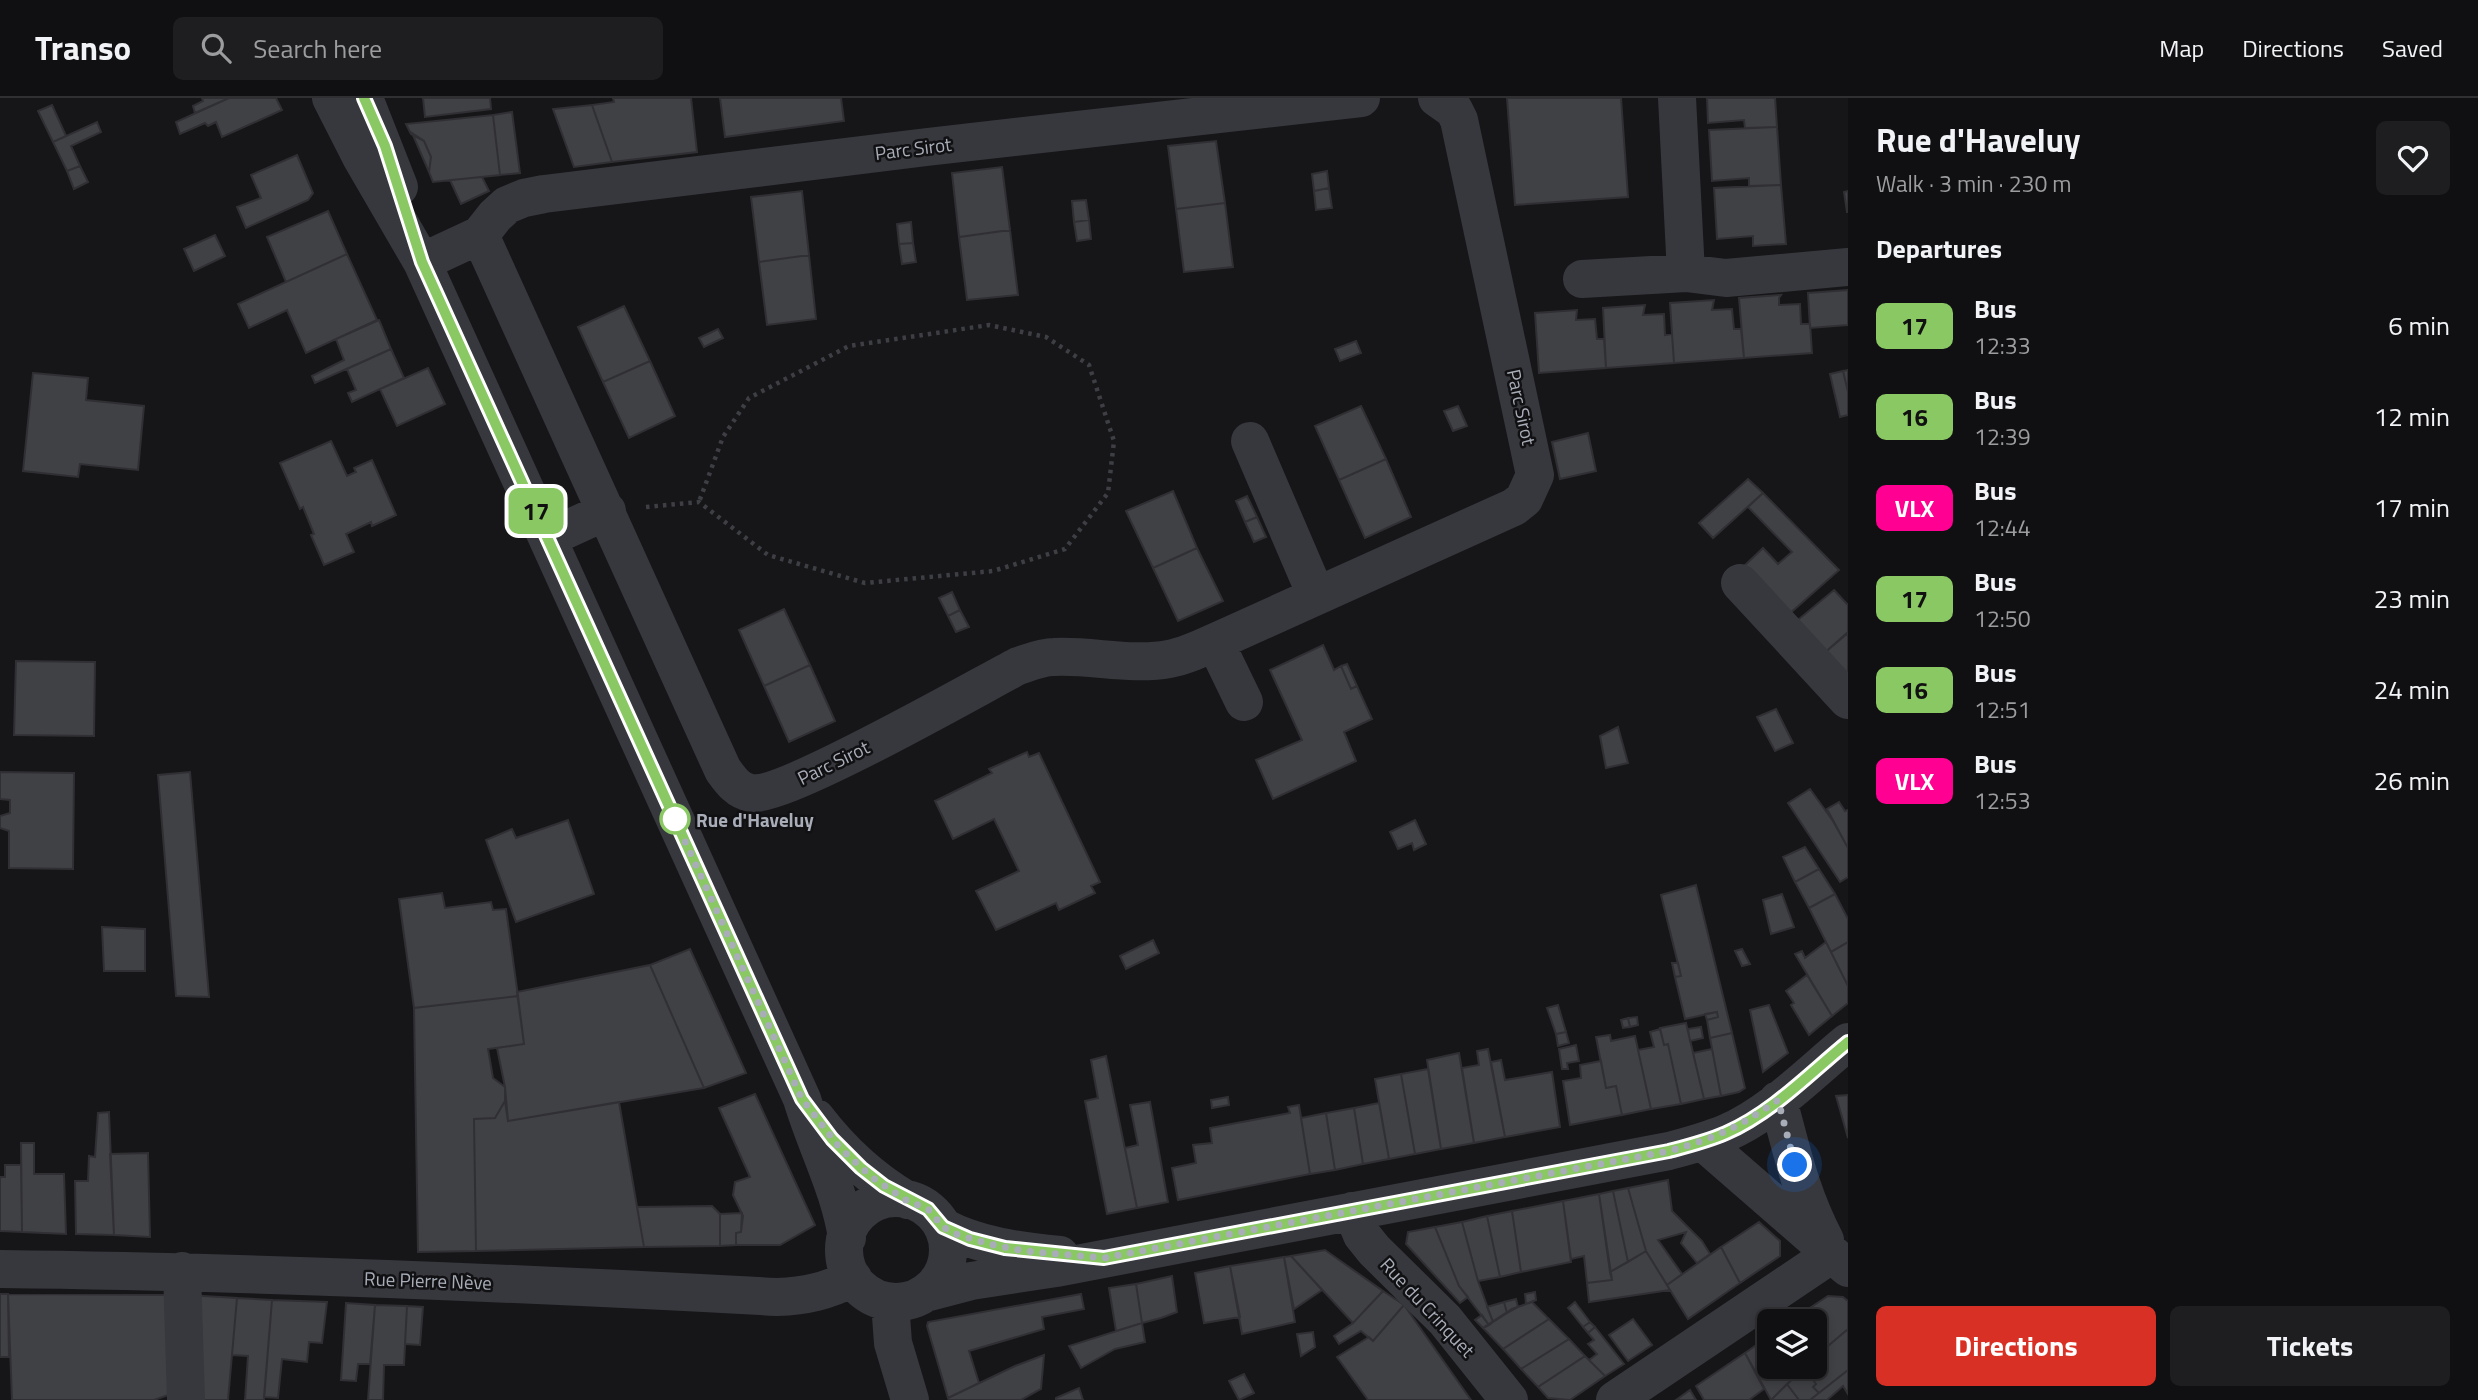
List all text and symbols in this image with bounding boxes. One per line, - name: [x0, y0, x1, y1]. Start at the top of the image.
- search box: [173, 17, 663, 80]
- text: Transo: [35, 23, 131, 73]
- icon: search: [197, 29, 235, 67]
- text: Search here: [253, 29, 382, 68]
- text: Map: [2159, 30, 2204, 66]
- text: Directions: [2242, 30, 2344, 66]
- text: Saved: [2382, 30, 2443, 66]
- text: Rue d'Haveluy: [1876, 115, 2081, 165]
- button: heart: [2376, 121, 2450, 195]
- street label: Parc Sirot: [873, 129, 953, 167]
- text: Walk · 3 min · 230 m: [1876, 166, 2072, 201]
- text: Departures: [1876, 229, 2002, 268]
- text: Bus: [1974, 289, 2016, 328]
- text: 6 min: [2388, 306, 2450, 345]
- text: 17: [1901, 308, 1928, 344]
- text: 12:33: [1974, 328, 2031, 363]
- street label: Parc Sirot: [1500, 366, 1544, 448]
- text: Bus: [1974, 380, 2016, 419]
- text: 12 min: [2374, 397, 2450, 436]
- text: 16: [1901, 399, 1928, 435]
- text: 12:39: [1974, 419, 2031, 454]
- text: Bus: [1974, 471, 2016, 510]
- line badge: 17: [504, 488, 568, 534]
- text: 17 min: [2374, 488, 2450, 527]
- text: VLX: [1895, 490, 1934, 526]
- text: 17: [523, 493, 549, 529]
- text: 12:44: [1974, 510, 2031, 545]
- text: Bus: [1974, 562, 2016, 601]
- text: 23 min: [2374, 579, 2450, 618]
- text: 17: [1901, 581, 1928, 617]
- text: 12:50: [1974, 601, 2031, 636]
- text: Bus: [1974, 653, 2016, 692]
- text: 24 min: [2374, 670, 2450, 709]
- text: 16: [1901, 672, 1928, 708]
- text: 12:51: [1974, 692, 2031, 727]
- street label: Parc Sirot: [792, 732, 874, 792]
- text: Bus: [1974, 744, 2016, 783]
- text: 26 min: [2374, 761, 2450, 800]
- text: VLX: [1895, 763, 1934, 799]
- text: 12:53: [1974, 783, 2031, 818]
- marker: Rue d'Haveluy: [660, 804, 690, 834]
- place label: Rue d'Haveluy: [696, 805, 814, 834]
- your location: [1777, 1147, 1812, 1182]
- street label: Rue du Crinquet: [1374, 1251, 1482, 1364]
- street label: Rue Pierre Nève: [364, 1263, 492, 1297]
- button: Directions: [1876, 1306, 2156, 1386]
- button: Tickets: [2170, 1306, 2450, 1386]
- map controls: [1757, 1309, 1827, 1379]
- button: layers: [1757, 1309, 1827, 1379]

